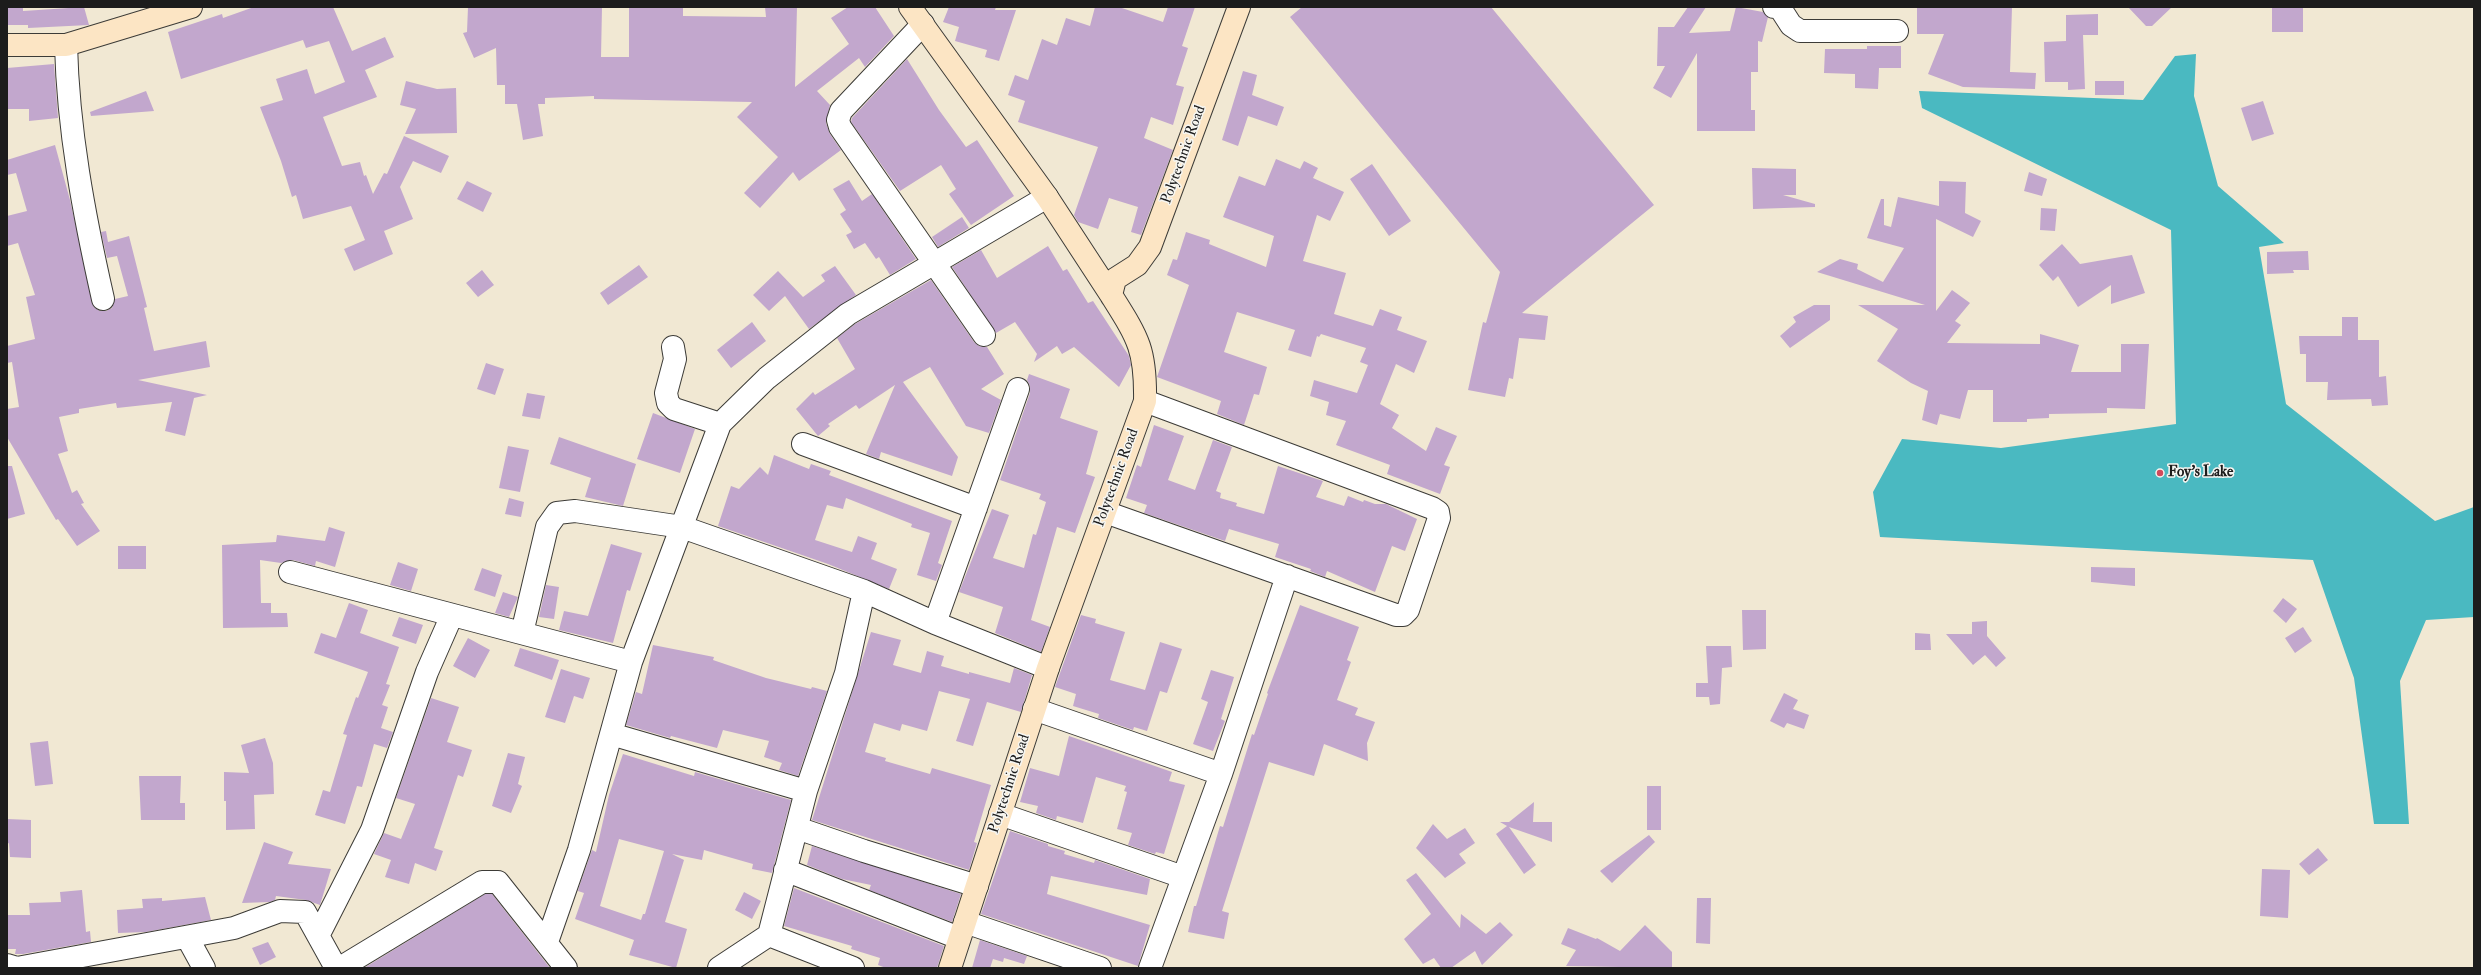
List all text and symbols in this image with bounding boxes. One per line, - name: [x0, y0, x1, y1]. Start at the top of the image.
- street label: Polytechnic Road: [1158, 103, 1210, 207]
- street label: Polytechnic Road: [1091, 426, 1143, 530]
- place label: Foy's Lake: [2168, 464, 2233, 482]
- marker: Foy's Lake: [2155, 468, 2165, 478]
- street label: Polytechnic Road: [986, 732, 1034, 836]

